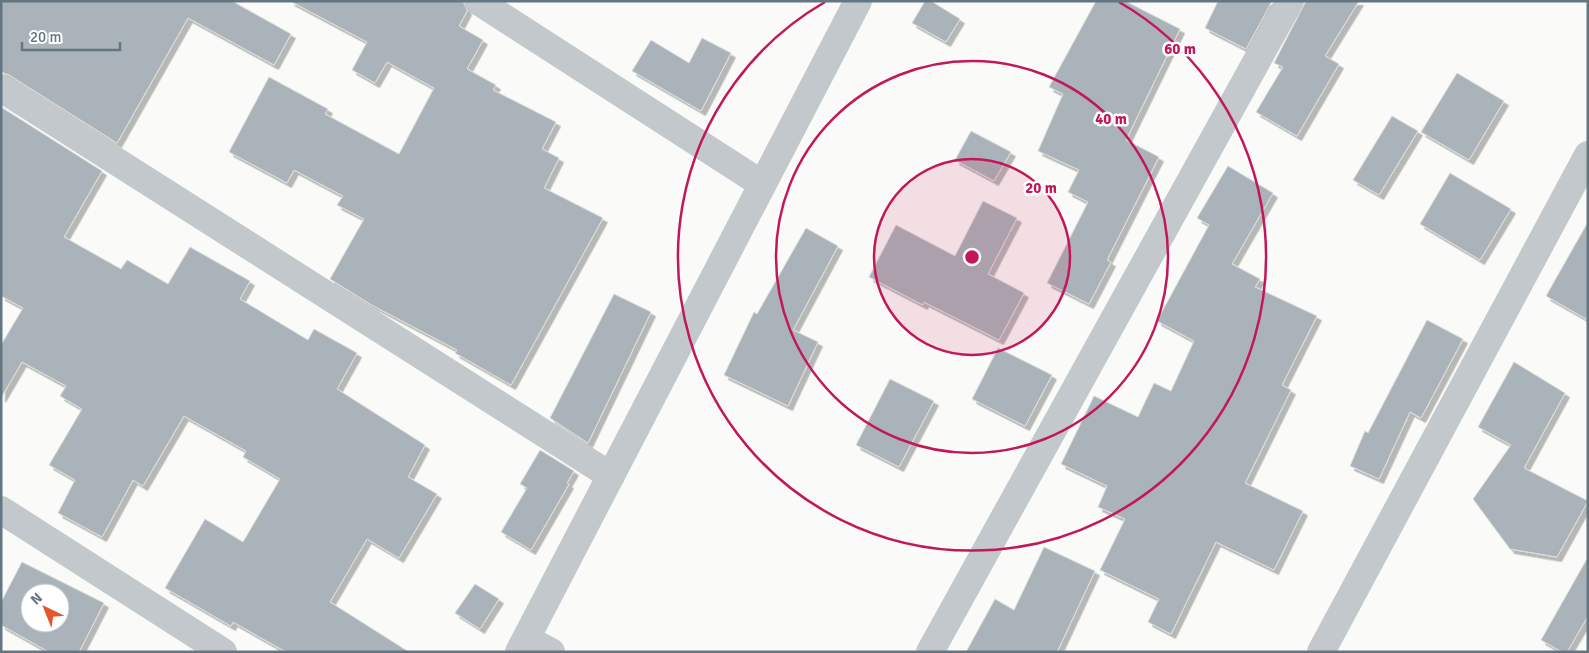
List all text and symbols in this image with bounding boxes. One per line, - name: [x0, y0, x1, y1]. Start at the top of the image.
- scale bar: [22, 20, 120, 52]
- text: 20 m: [30, 28, 61, 46]
- text: 60 m: [1164, 40, 1196, 58]
- text: 40 m: [1095, 110, 1127, 128]
- text: 20 m: [1025, 179, 1057, 197]
- centre of rings: [963, 248, 981, 266]
- north arrow: [20, 583, 70, 633]
- text: N: [27, 589, 46, 608]

